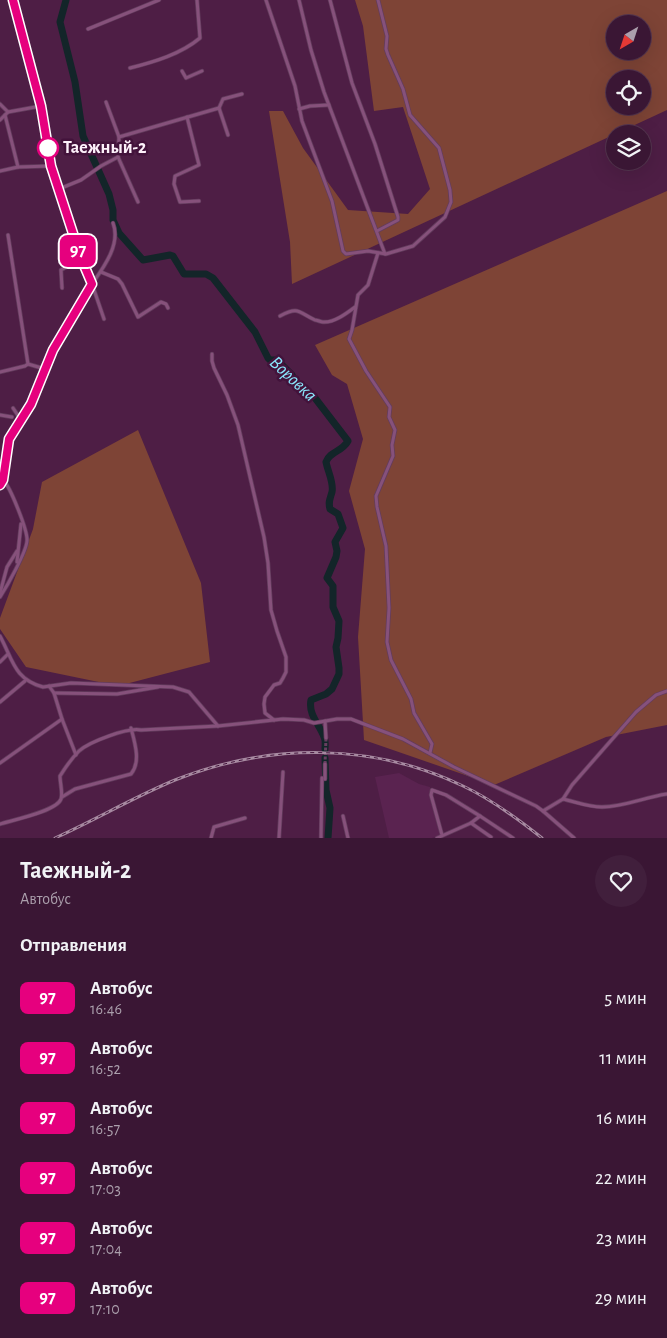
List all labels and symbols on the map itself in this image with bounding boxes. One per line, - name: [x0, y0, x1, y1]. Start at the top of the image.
- north arrow: [606, 15, 651, 60]
- marker: Таежный-2: [37, 137, 59, 159]
- place label: Таежный-2: [63, 139, 147, 157]
- line badge: 97: [56, 235, 100, 267]
- water label: Воровка: [266, 353, 320, 405]

